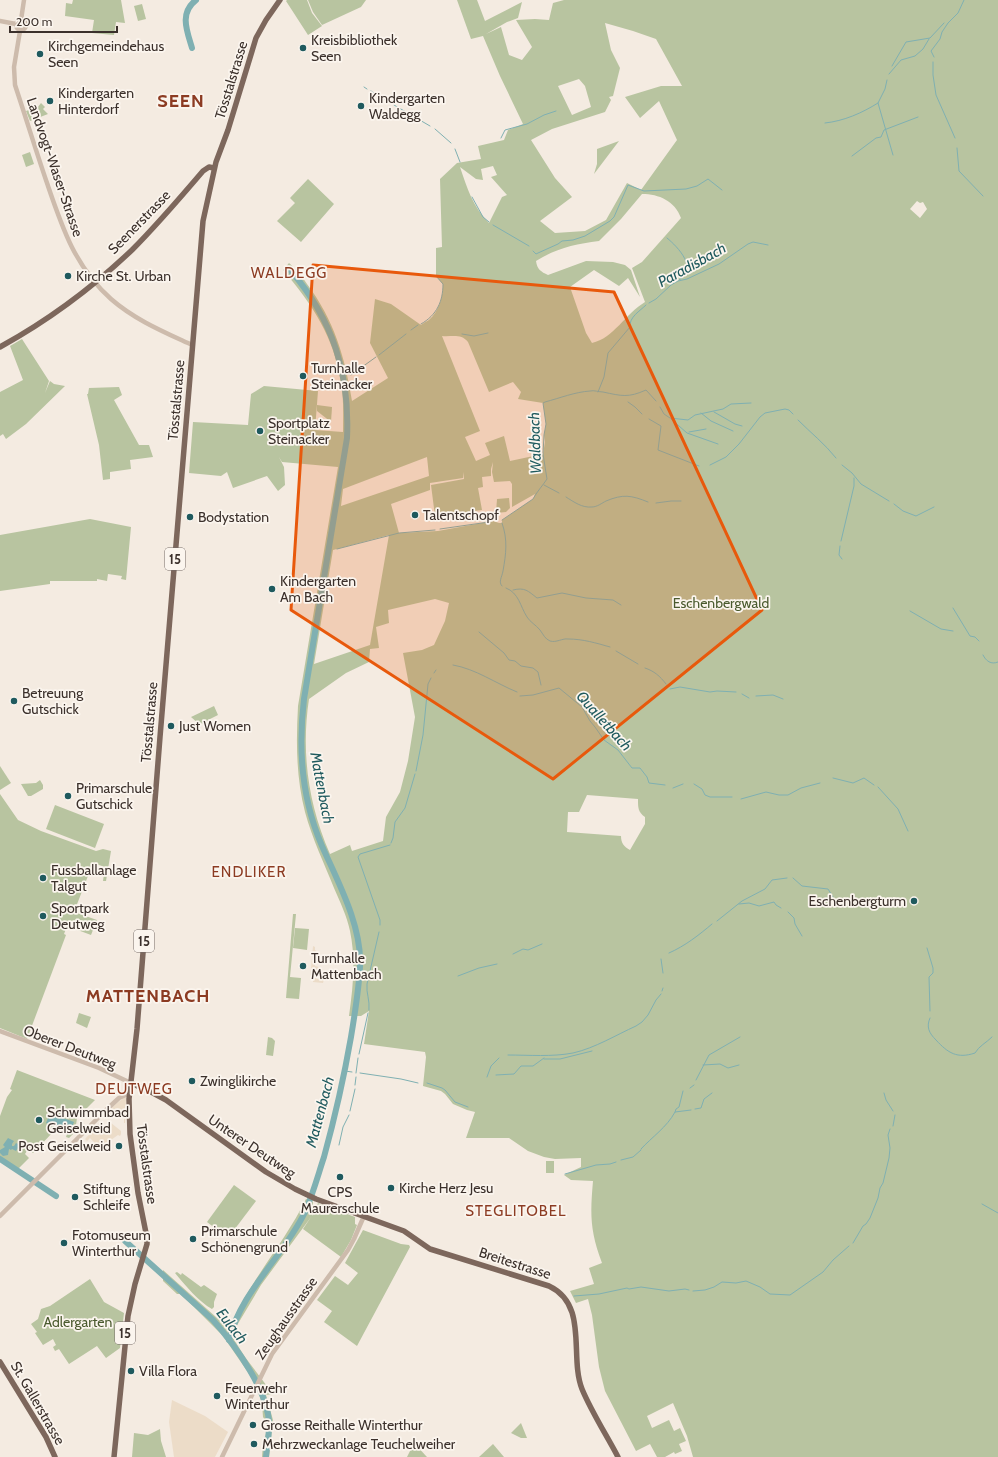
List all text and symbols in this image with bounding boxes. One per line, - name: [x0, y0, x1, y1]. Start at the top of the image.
- scale bar: [10, 8, 117, 34]
- text: 200 m: [16, 14, 52, 29]
- place label: Kreisbibliothek Seen: [311, 31, 398, 65]
- place label: Kirchgemeindehaus Seen: [48, 37, 164, 71]
- street label: Tösstalstrasse: [211, 39, 251, 121]
- marker: Kreisbibliothek Seen: [298, 43, 308, 53]
- marker: Kirchgemeindehaus Seen: [35, 49, 45, 59]
- place label: Kindergarten Hinterdorf: [58, 84, 134, 118]
- place label: Kindergarten Waldegg: [369, 89, 445, 123]
- district label: SEEN: [157, 90, 205, 112]
- street label: Landvogt-Waser-Strasse: [23, 95, 87, 239]
- marker: Kindergarten Hinterdorf: [45, 96, 55, 106]
- marker: Kindergarten Waldegg: [356, 101, 366, 111]
- street label: Seenerstrasse: [104, 186, 174, 258]
- water label: Paradisbach: [655, 239, 729, 291]
- district label: WALDEGG: [251, 264, 327, 282]
- place label: Kirche St. Urban: [76, 267, 171, 285]
- marker: Kirche St. Urban: [63, 271, 73, 281]
- street label: Tösstalstrasse: [164, 359, 188, 441]
- place label: Turnhalle Steinacker: [311, 359, 373, 393]
- marker: Turnhalle Steinacker: [298, 371, 308, 381]
- water label: Waldbach: [525, 412, 545, 474]
- place label: Sportplatz Steinacker: [268, 414, 330, 448]
- marker: Sportplatz Steinacker: [255, 426, 265, 436]
- place label: Talentschopf: [423, 506, 499, 524]
- place label: Bodystation: [198, 508, 269, 526]
- marker: Talentschopf: [410, 510, 420, 520]
- marker: Bodystation: [185, 512, 195, 522]
- road number: 15: [165, 548, 185, 570]
- place label: Kindergarten Am Bach: [280, 572, 356, 606]
- marker: Kindergarten Am Bach: [267, 584, 277, 594]
- park label: Eschenbergwald: [673, 594, 769, 612]
- street label: Tösstalstrasse: [137, 681, 161, 763]
- place label: Betreuung Gutschick: [22, 684, 84, 718]
- water label: Qualletbach: [573, 687, 635, 755]
- marker: Betreuung Gutschick: [9, 696, 19, 706]
- place label: Just Women: [178, 717, 251, 735]
- marker: Just Women: [166, 721, 176, 731]
- water label: Mattenbach: [306, 750, 338, 825]
- place label: Primarschule Gutschick: [76, 779, 152, 813]
- marker: Primarschule Gutschick: [63, 791, 73, 801]
- place label: Fussballanlage Talgut: [51, 861, 137, 895]
- district label: ENDLIKER: [212, 863, 286, 881]
- marker: Fussballanlage Talgut: [38, 873, 48, 883]
- place label: Eschenbergturm: [809, 892, 906, 910]
- marker: Eschenbergturm: [909, 896, 919, 906]
- place label: Sportpark Deutweg: [51, 899, 110, 933]
- marker: Sportpark Deutweg: [38, 911, 48, 921]
- road number: 15: [134, 930, 154, 952]
- place label: Turnhalle Mattenbach: [311, 949, 382, 983]
- marker: Turnhalle Mattenbach: [298, 961, 308, 971]
- district label: MATTENBACH: [86, 985, 210, 1007]
- street label: Oberer Deutweg: [21, 1021, 120, 1073]
- place label: Zwinglikirche: [200, 1072, 276, 1090]
- water label: Mattenbach: [302, 1075, 338, 1150]
- marker: Zwinglikirche: [187, 1076, 197, 1086]
- district label: DEUTWEG: [95, 1080, 173, 1098]
- place label: Schwimmbad Geiselweid: [47, 1103, 129, 1137]
- street label: Unterer Deutweg: [205, 1110, 300, 1183]
- marker: Schwimmbad Geiselweid: [34, 1115, 44, 1125]
- street label: Tösstalstrasse: [132, 1123, 162, 1205]
- place label: Post Geiselweid: [18, 1137, 111, 1155]
- marker: Post Geiselweid: [114, 1141, 124, 1151]
- marker: CPS Maurerschule: [335, 1172, 345, 1182]
- place label: Kirche Herz Jesu: [399, 1179, 493, 1197]
- place label: Stiftung Schleife: [83, 1180, 131, 1214]
- place label: CPS Maurerschule: [301, 1183, 379, 1217]
- marker: Kirche Herz Jesu: [386, 1183, 396, 1193]
- marker: Stiftung Schleife: [70, 1192, 80, 1202]
- district label: STEGLITOBEL: [465, 1202, 567, 1220]
- place label: Primarschule Schönengrund: [201, 1222, 288, 1256]
- place label: Fotomuseum Winterthur: [72, 1226, 151, 1260]
- marker: Primarschule Schönengrund: [188, 1234, 198, 1244]
- marker: Fotomuseum Winterthur: [59, 1238, 69, 1248]
- street label: Breitestrasse: [477, 1243, 553, 1283]
- street label: Zeughausstrasse: [251, 1273, 321, 1363]
- water label: Eulach: [212, 1305, 252, 1347]
- park label: Adlergarten: [44, 1313, 113, 1331]
- road number: 15: [115, 1322, 135, 1344]
- street label: St. Gallerstrasse: [7, 1358, 69, 1448]
- place label: Villa Flora: [139, 1362, 197, 1380]
- marker: Villa Flora: [126, 1366, 136, 1376]
- place label: Feuerwehr Winterthur: [225, 1379, 290, 1413]
- marker: Feuerwehr Winterthur: [212, 1391, 222, 1401]
- place label: Grosse Reithalle Winterthur: [261, 1416, 423, 1434]
- marker: Grosse Reithalle Winterthur: [248, 1420, 258, 1430]
- place label: Mehrzweckanlage Teuchelweiher: [262, 1435, 456, 1453]
- marker: Mehrzweckanlage Teuchelweiher: [249, 1439, 259, 1449]

